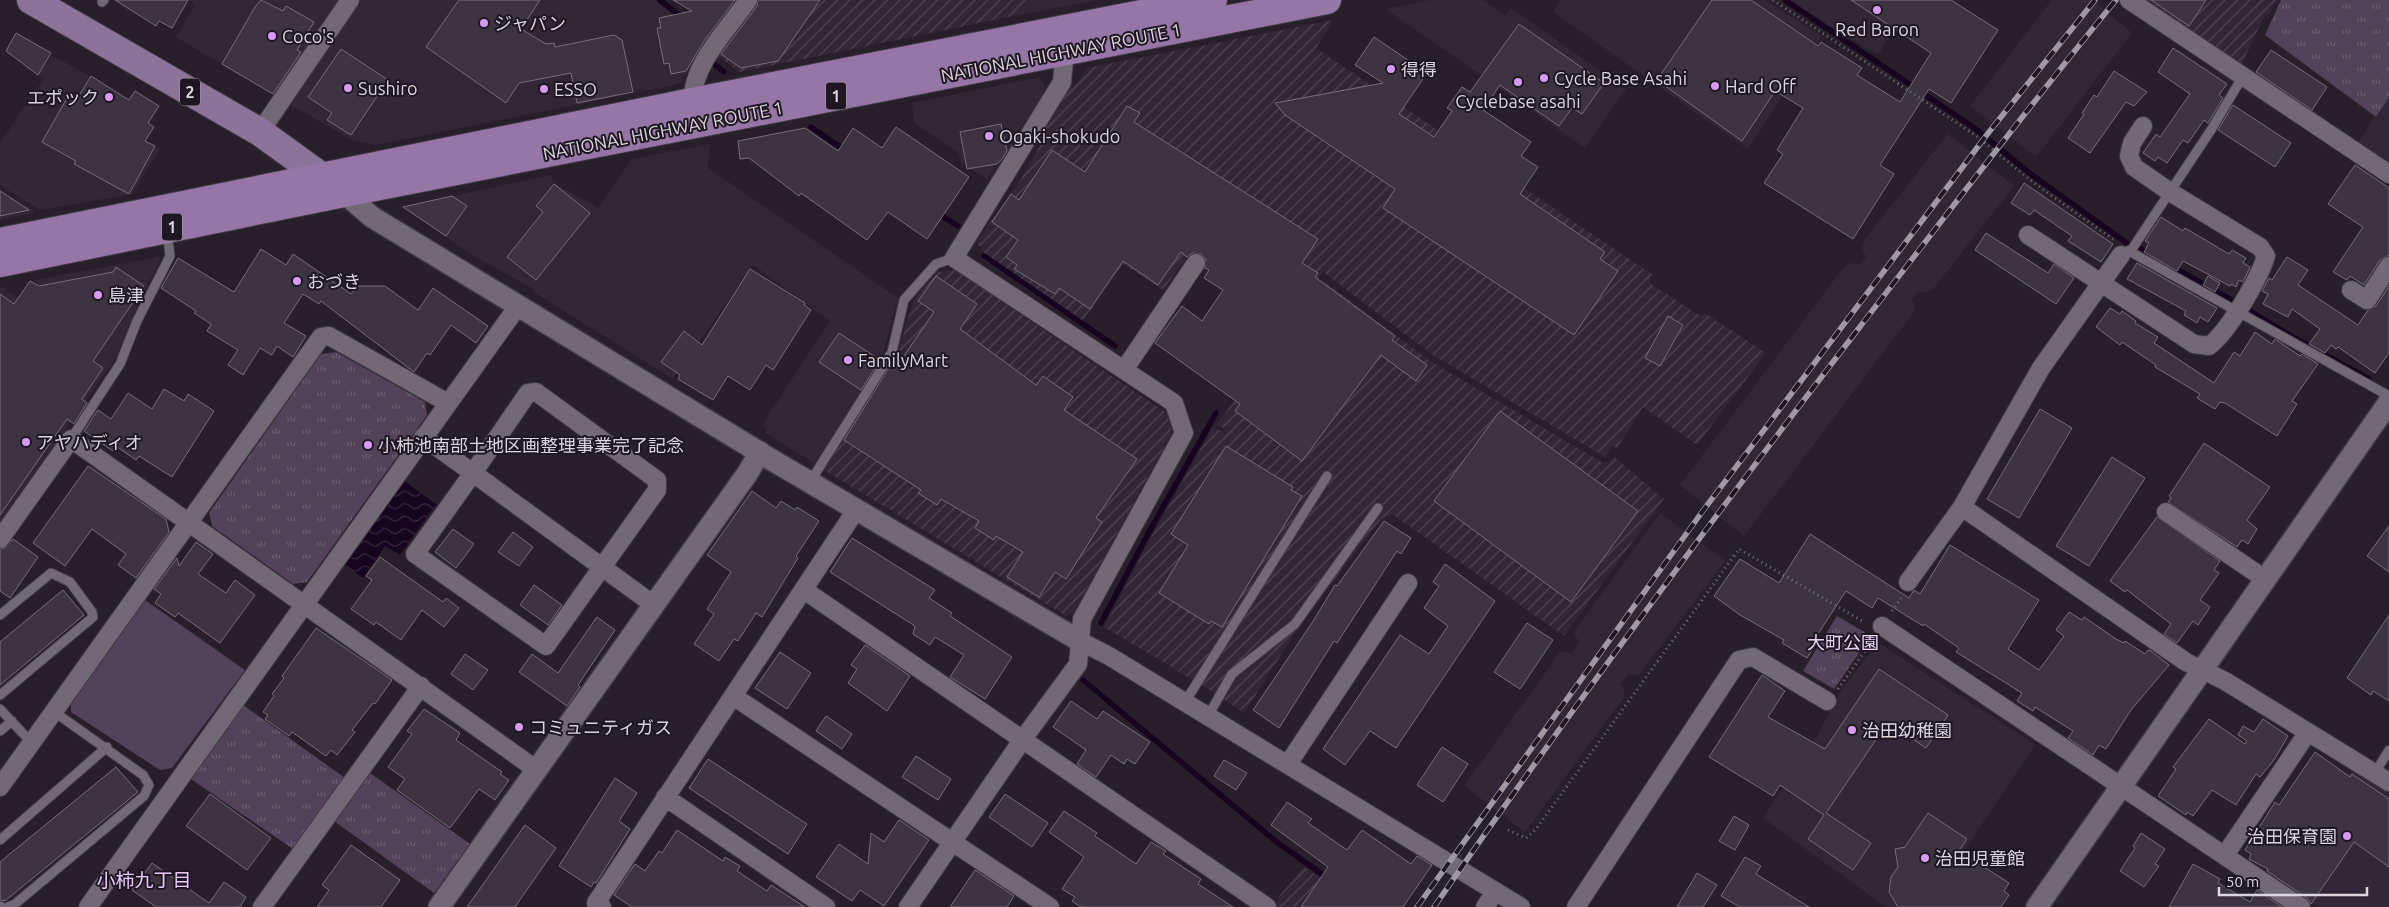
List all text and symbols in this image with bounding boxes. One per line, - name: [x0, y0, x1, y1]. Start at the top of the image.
- marker: Red Baron: [1871, 4, 1883, 16]
- place label: ジャパン: [494, 13, 566, 33]
- marker: ジャパン: [478, 17, 490, 29]
- street label: NATIONAL HIGHWAY ROUTE 1: [939, 19, 1183, 85]
- place label: Red Baron: [1835, 19, 1919, 39]
- place label: Coco's: [282, 26, 334, 46]
- marker: Coco's: [266, 30, 278, 42]
- place label: 得得: [1401, 59, 1437, 79]
- marker: 得得: [1385, 63, 1397, 75]
- place label: Cycle Base Asahi: [1554, 68, 1687, 88]
- marker: Cycle Base Asahi: [1538, 72, 1550, 84]
- marker: Cyclebase asahi: [1512, 76, 1524, 88]
- place label: Hard Off: [1725, 76, 1796, 96]
- road number: 2: [180, 78, 200, 105]
- place label: Sushiro: [358, 78, 418, 98]
- place label: ESSO: [554, 79, 597, 99]
- marker: Hard Off: [1709, 80, 1721, 92]
- marker: Sushiro: [342, 82, 354, 94]
- road number: 1: [826, 82, 846, 110]
- marker: ESSO: [538, 83, 550, 95]
- place label: エポック: [27, 87, 99, 107]
- marker: エポック: [103, 91, 115, 103]
- place label: Cyclebase asahi: [1455, 91, 1581, 111]
- street label: NATIONAL HIGHWAY ROUTE 1: [541, 97, 785, 163]
- place label: Ogaki-shokudo: [999, 126, 1120, 146]
- marker: Ogaki-shokudo: [983, 130, 995, 142]
- road number: 1: [162, 213, 182, 240]
- place label: おづき: [307, 271, 361, 291]
- marker: おづき: [291, 275, 303, 287]
- place label: 島津: [108, 285, 144, 305]
- marker: 島津: [92, 289, 104, 301]
- place label: FamilyMart: [858, 350, 948, 370]
- marker: FamilyMart: [842, 354, 854, 366]
- place label: アヤハディオ: [36, 432, 142, 452]
- place label: 小柿池南部土地区画整理事業完了記念: [378, 435, 684, 455]
- marker: アヤハディオ: [20, 436, 32, 448]
- marker: 小柿池南部土地区画整理事業完了記念: [362, 439, 374, 451]
- park label: 大町公園: [1807, 632, 1879, 652]
- place label: コミュニティガス: [529, 717, 672, 737]
- place label: 治田幼稚園: [1862, 720, 1952, 740]
- marker: コミュニティガス: [513, 721, 525, 733]
- marker: 治田幼稚園: [1846, 724, 1858, 736]
- place label: 治田保育園: [2247, 826, 2337, 846]
- marker: 治田保育園: [2341, 830, 2353, 842]
- place label: 治田児童館: [1935, 848, 2025, 868]
- marker: 治田児童館: [1919, 852, 1931, 864]
- scale bar: [2219, 864, 2366, 896]
- district label: 小柿九丁目: [96, 869, 192, 891]
- text: 50 m: [2226, 873, 2259, 890]

